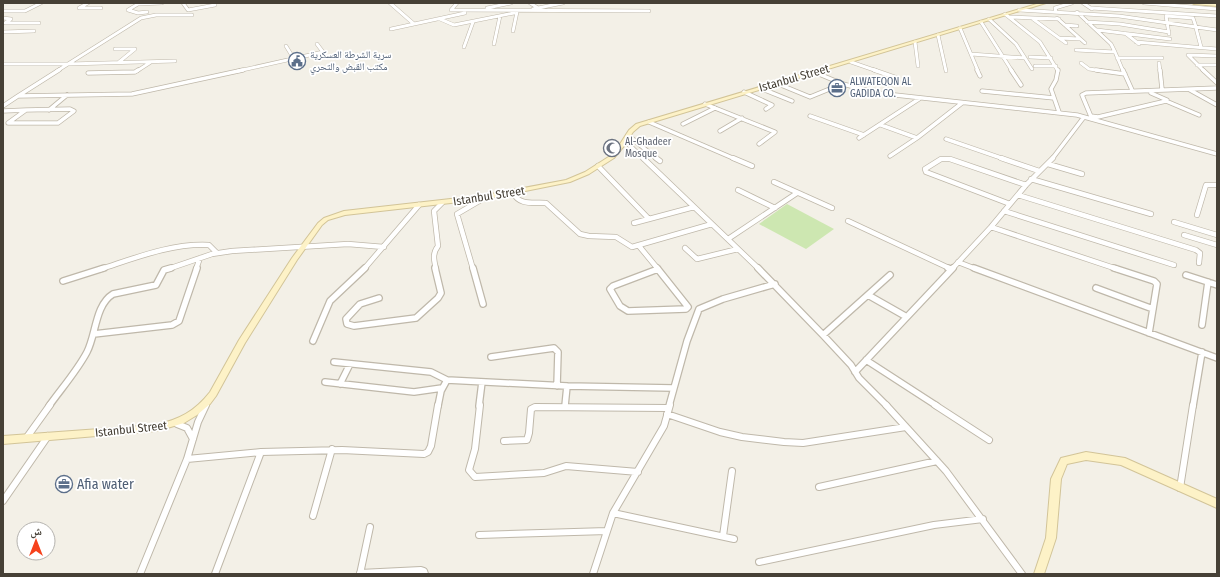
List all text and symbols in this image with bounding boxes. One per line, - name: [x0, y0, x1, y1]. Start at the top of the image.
- place label: سرية الشرطة العسكرية مكتب القبض والتحري: [310, 49, 392, 75]
- public building icon: سرية الشرطة العسكرية مكتب القبض والتحري: [287, 51, 307, 71]
- street label: Istanbul Street: [757, 61, 831, 95]
- place label: ALWATEQON AL GADIDA CO.: [850, 76, 912, 100]
- office icon: ALWATEQON AL GADIDA CO.: [827, 78, 847, 98]
- place label: Al-Ghadeer Mosque: [625, 136, 672, 160]
- mosque icon: Al-Ghadeer Mosque: [602, 138, 622, 158]
- street label: Istanbul Street: [452, 183, 526, 209]
- street label: Istanbul Street: [94, 418, 168, 440]
- office icon: Afia water: [54, 474, 74, 494]
- place label: Afia water: [77, 476, 134, 493]
- north arrow: [16, 521, 56, 561]
- text: ش: [30, 525, 42, 539]

